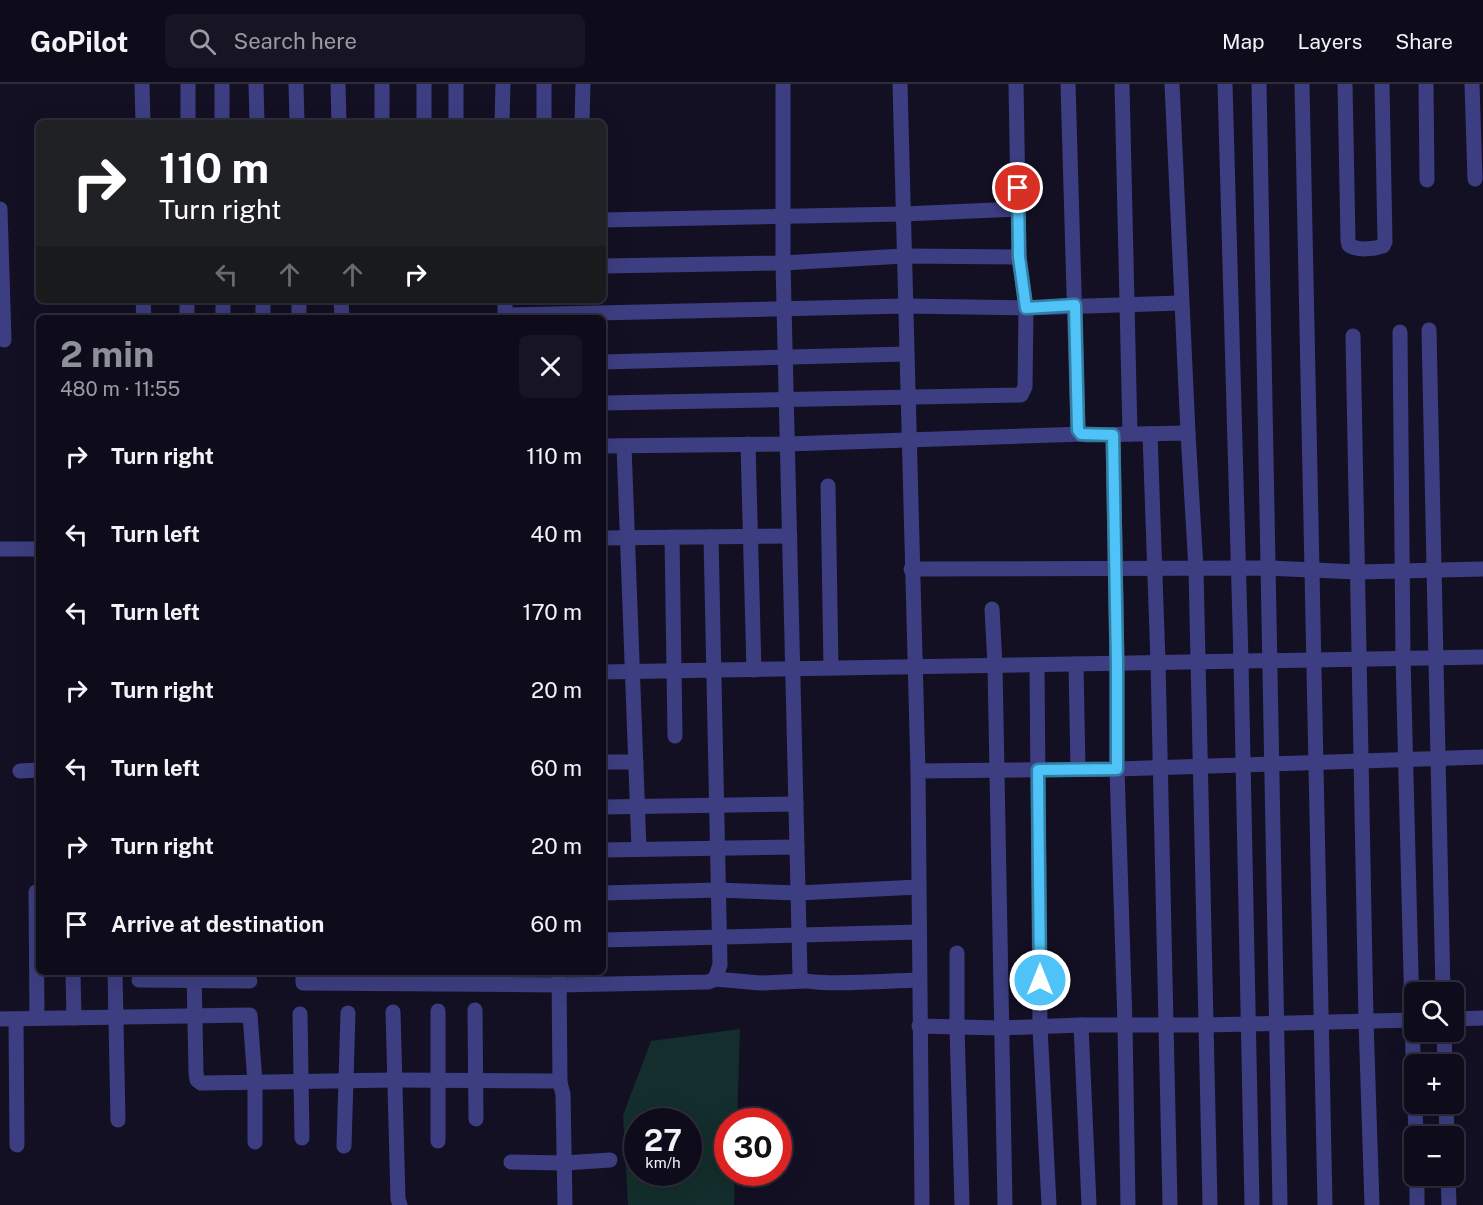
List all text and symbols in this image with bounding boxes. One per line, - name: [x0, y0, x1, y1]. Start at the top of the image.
- search box: [165, 14, 585, 68]
- text: GoPilot: [30, 25, 129, 58]
- icon: search: [186, 25, 219, 58]
- text: Search here: [234, 28, 357, 54]
- text: Map: [1222, 29, 1265, 54]
- text: Layers: [1298, 29, 1362, 54]
- text: Share: [1395, 29, 1453, 54]
- text: 110 m: [159, 143, 269, 192]
- icon: right: [60, 144, 138, 222]
- pin: [992, 162, 1043, 213]
- icon: arrive: [1001, 171, 1034, 204]
- text: Turn right: [159, 193, 282, 225]
- icon: left: [210, 258, 243, 291]
- icon: ahead: [273, 258, 306, 291]
- icon: ahead: [336, 258, 369, 291]
- icon: right: [399, 258, 432, 291]
- text: 2 min: [60, 333, 154, 375]
- button: close: [519, 335, 582, 398]
- text: 480 m · 11:55: [60, 377, 180, 401]
- icon: right: [60, 440, 93, 473]
- text: Turn right: [111, 443, 214, 469]
- text: 110 m: [526, 443, 582, 469]
- icon: left: [60, 518, 93, 551]
- text: Turn left: [111, 521, 200, 547]
- text: 40 m: [530, 521, 582, 547]
- icon: left: [60, 596, 93, 629]
- text: Turn left: [111, 599, 200, 625]
- text: 170 m: [522, 599, 582, 625]
- icon: right: [60, 674, 93, 707]
- text: Turn right: [111, 677, 214, 703]
- text: 20 m: [531, 677, 582, 703]
- icon: left: [60, 752, 93, 785]
- text: Turn left: [111, 755, 200, 781]
- text: 60 m: [531, 755, 582, 781]
- icon: right: [60, 830, 93, 863]
- text: Turn right: [111, 833, 214, 859]
- text: 20 m: [531, 833, 582, 859]
- icon: arrive: [60, 908, 93, 941]
- text: Arrive at destination: [111, 911, 324, 937]
- text: 60 m: [531, 911, 582, 937]
- position arrow: [1008, 948, 1072, 1012]
- map controls: [1404, 982, 1464, 1186]
- button: search: [1404, 982, 1464, 1042]
- button: +: [1404, 1054, 1464, 1114]
- speed limit sign: 30: [714, 1108, 792, 1186]
- text: 27: [644, 1122, 682, 1158]
- button: −: [1404, 1126, 1464, 1186]
- text: km/h: [645, 1154, 681, 1171]

